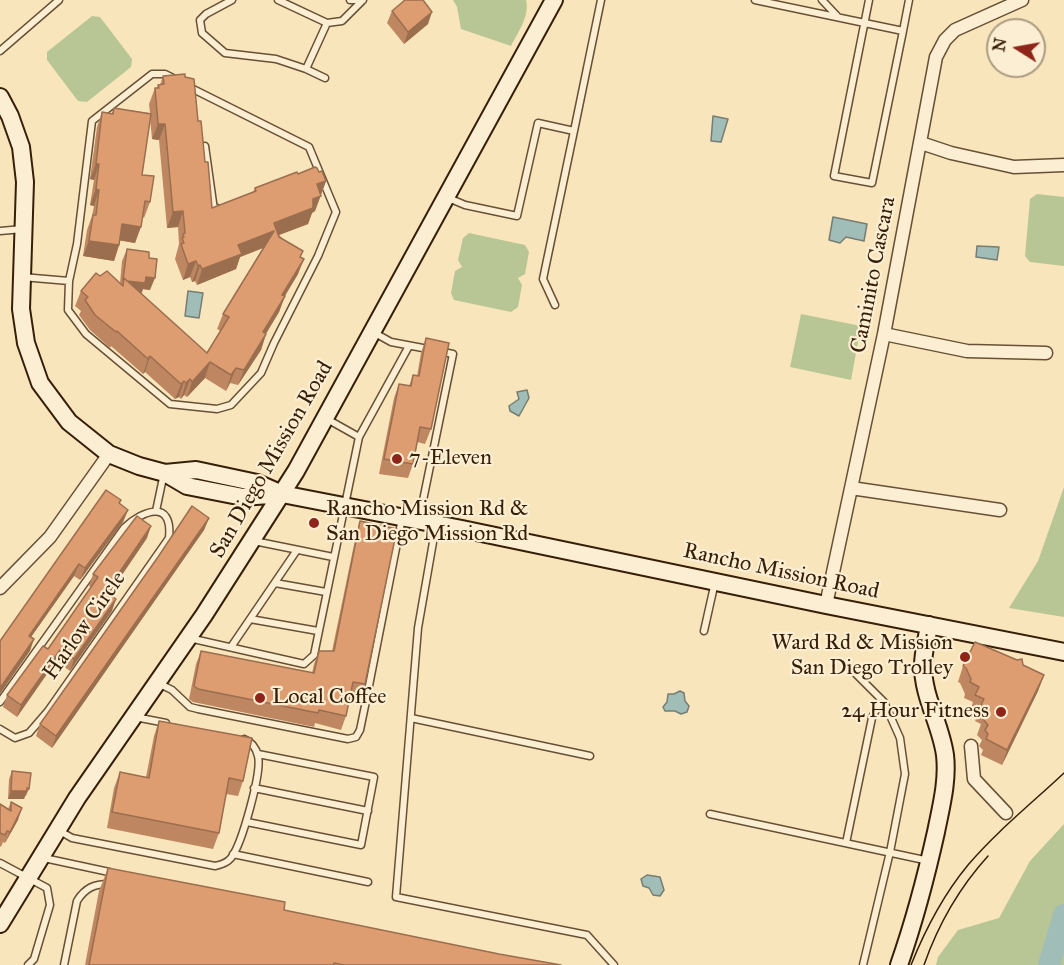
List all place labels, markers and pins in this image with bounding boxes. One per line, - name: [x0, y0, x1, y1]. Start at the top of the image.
- place label: 7-Eleven: [409, 446, 492, 472]
- marker: 7-Eleven: [390, 452, 404, 466]
- place label: Rancho Mission Rd & San Diego Mission Rd: [326, 497, 528, 548]
- marker: Rancho Mission Rd & San Diego Mission Rd: [307, 516, 321, 530]
- place label: Ward Rd & Mission San Diego Trolley: [772, 631, 953, 682]
- marker: Ward Rd & Mission San Diego Trolley: [958, 650, 972, 664]
- place label: Local Coffee: [272, 685, 387, 711]
- marker: Local Coffee: [253, 691, 267, 705]
- place label: 24 Hour Fitness: [841, 699, 989, 725]
- marker: 24 Hour Fitness: [994, 705, 1008, 719]

